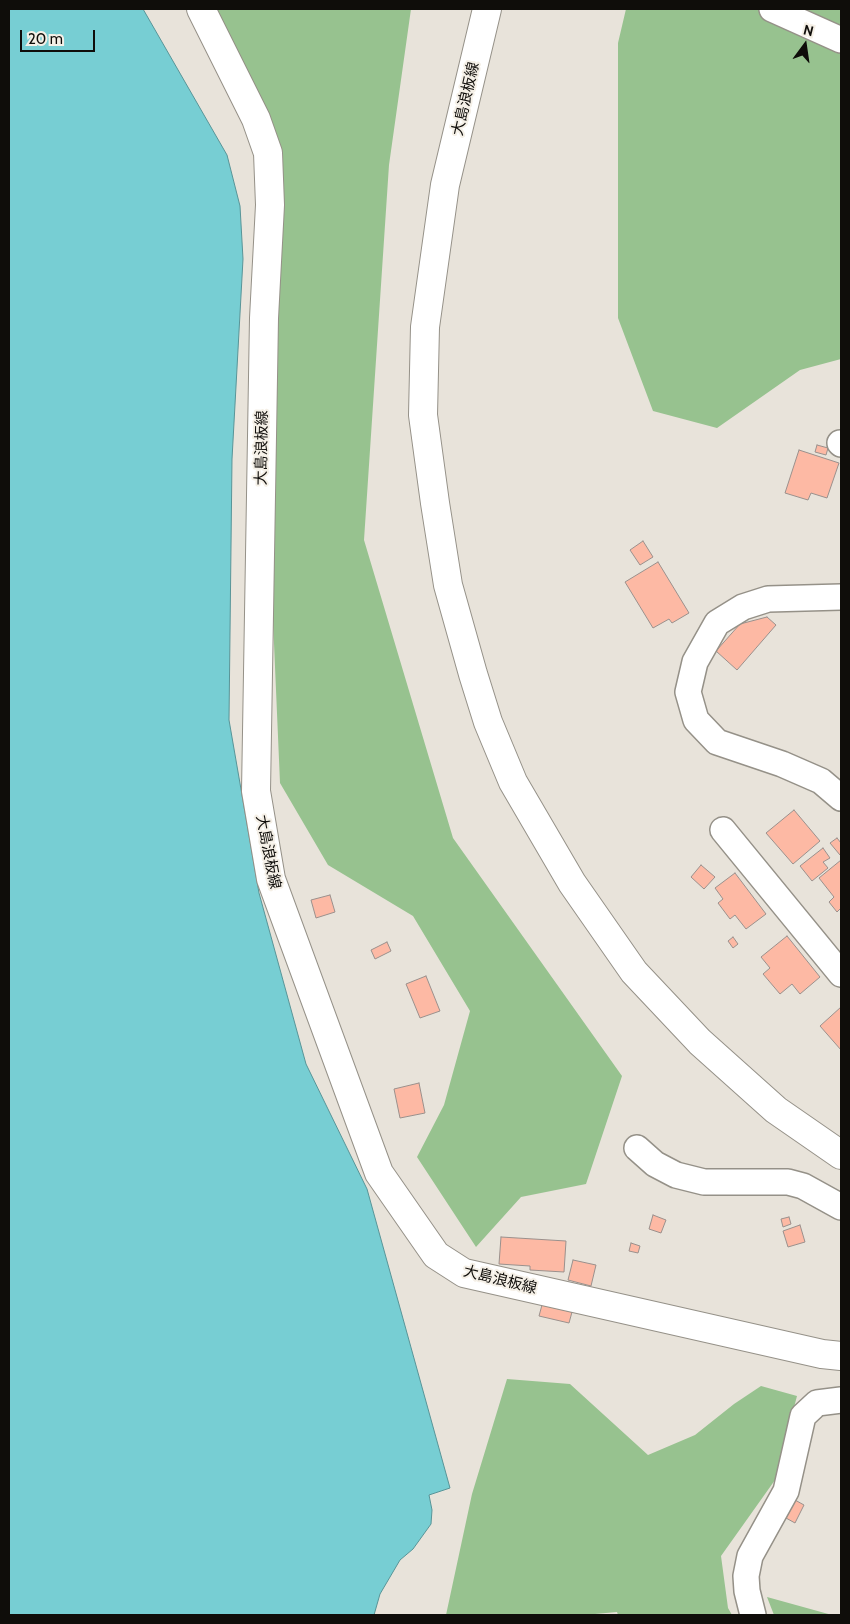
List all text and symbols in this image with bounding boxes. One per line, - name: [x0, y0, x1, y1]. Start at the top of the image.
- scale bar: [22, 20, 98, 52]
- north arrow: [780, 20, 830, 70]
- text: N: [802, 21, 816, 40]
- text: 20 m: [28, 30, 63, 48]
- street label: 大島浪板線: [449, 60, 483, 138]
- street label: 大島浪板線: [252, 410, 272, 486]
- street label: 大島浪板線: [252, 813, 284, 891]
- street label: 大島浪板線: [461, 1262, 539, 1298]

